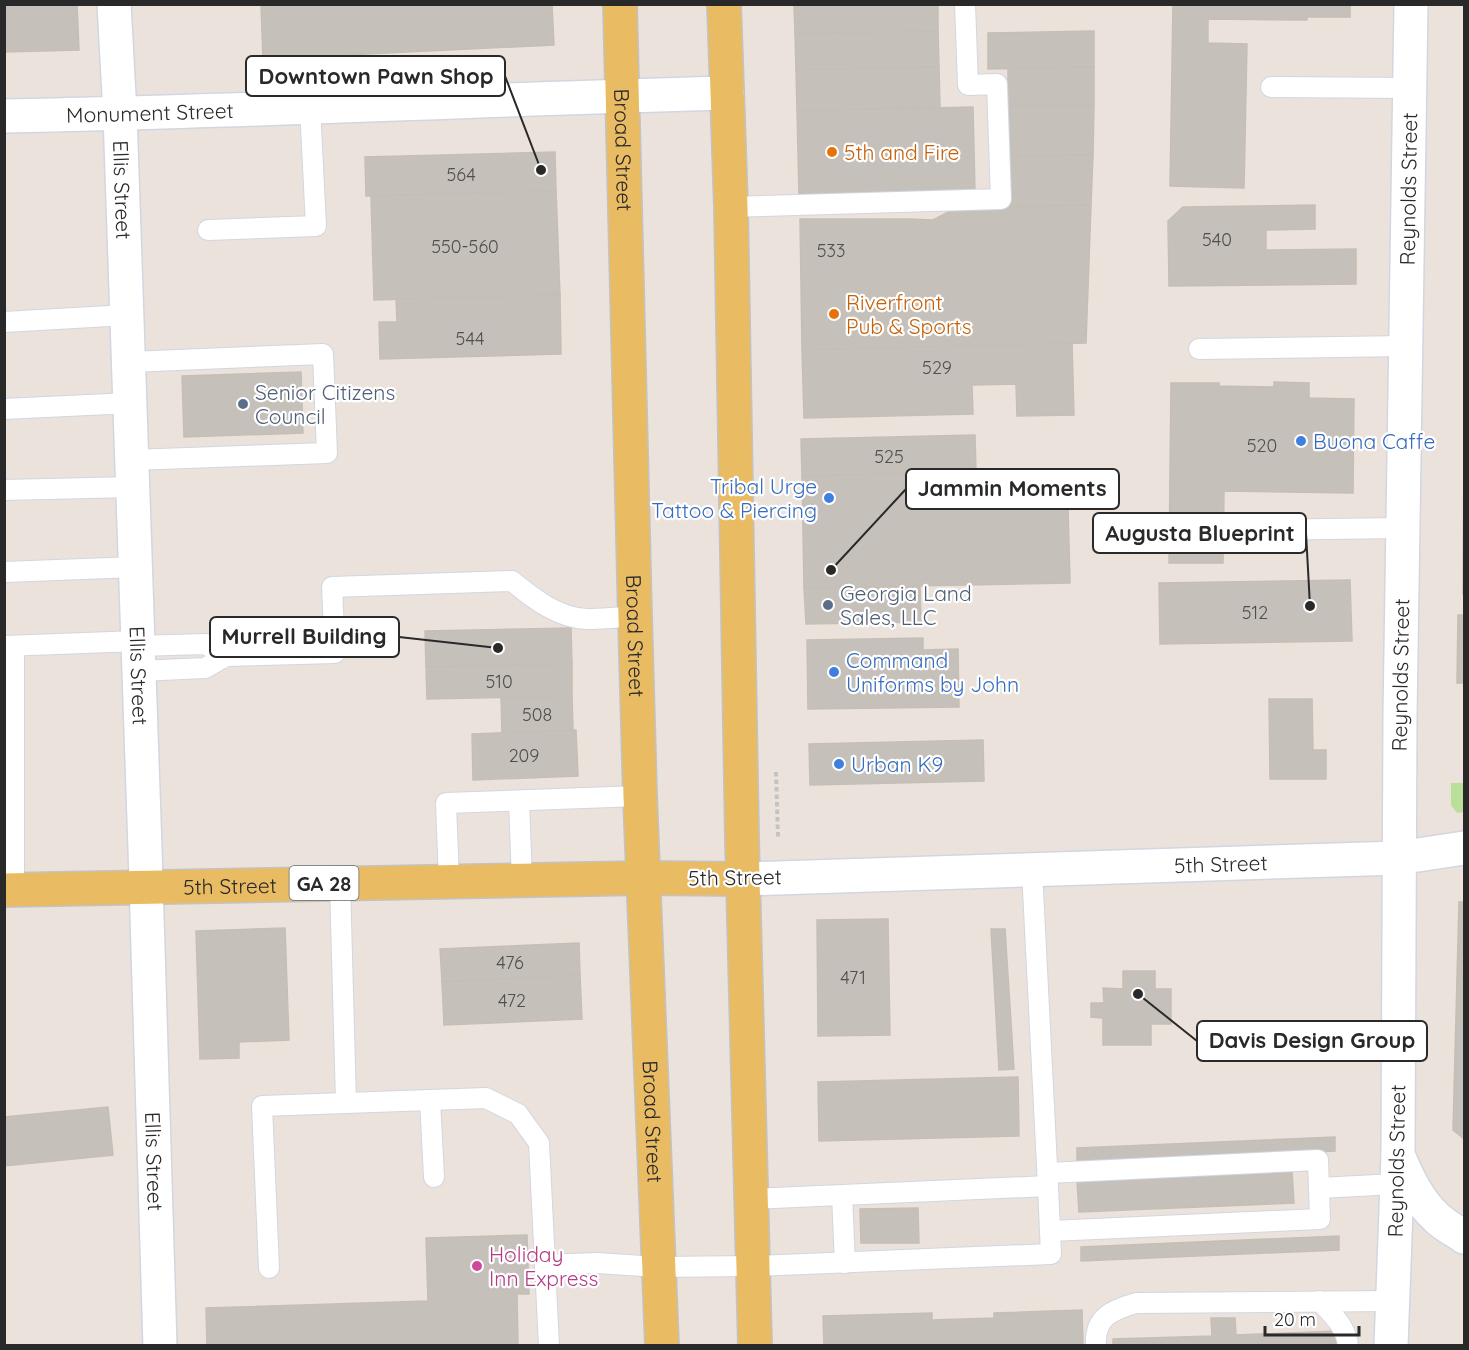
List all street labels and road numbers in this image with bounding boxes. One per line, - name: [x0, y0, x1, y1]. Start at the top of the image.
- street label: Broad Street: [609, 88, 638, 212]
- street label: Monument Street: [66, 97, 234, 128]
- street label: Reynolds Street: [1394, 112, 1422, 266]
- street label: Ellis Street: [108, 140, 137, 240]
- street label: Broad Street: [621, 574, 650, 697]
- street label: Reynolds Street: [1386, 598, 1414, 752]
- street label: Ellis Street: [124, 626, 154, 726]
- street label: 5th Street: [1174, 849, 1268, 878]
- street label: 5th Street: [688, 863, 782, 891]
- road number: GA 28: [290, 866, 358, 900]
- street label: 5th Street: [183, 872, 277, 900]
- street label: Broad Street: [638, 1060, 668, 1183]
- street label: Reynolds Street: [1382, 1084, 1410, 1238]
- street label: Ellis Street: [140, 1111, 169, 1211]

